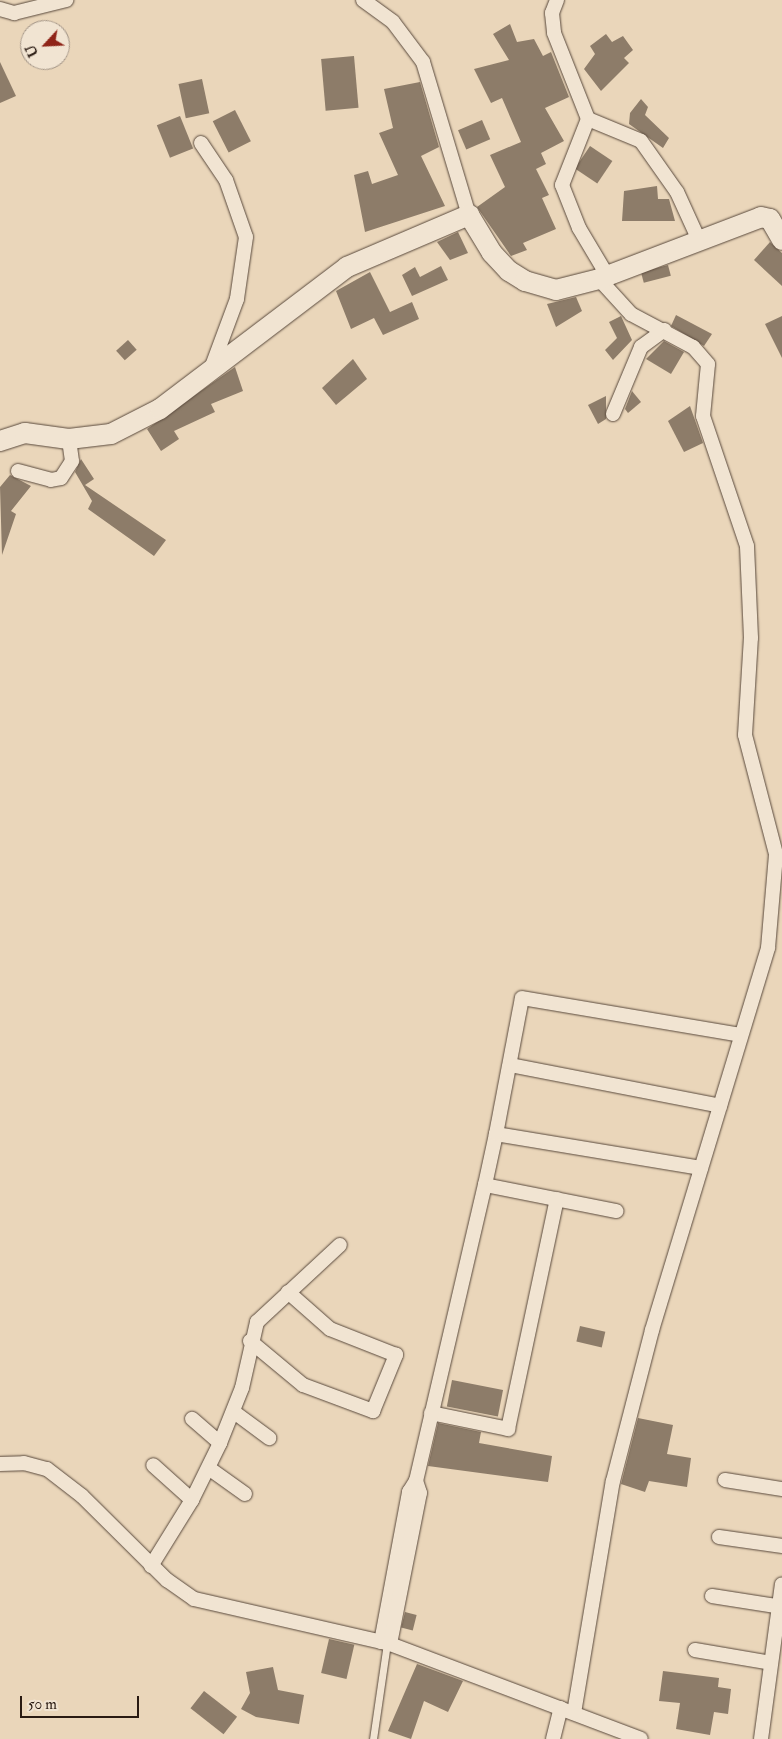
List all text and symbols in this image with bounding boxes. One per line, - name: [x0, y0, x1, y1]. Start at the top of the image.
- north arrow: [20, 20, 70, 70]
- text: U: [22, 42, 42, 60]
- scale bar: [22, 1686, 141, 1718]
- text: 50 m: [28, 1695, 57, 1714]

